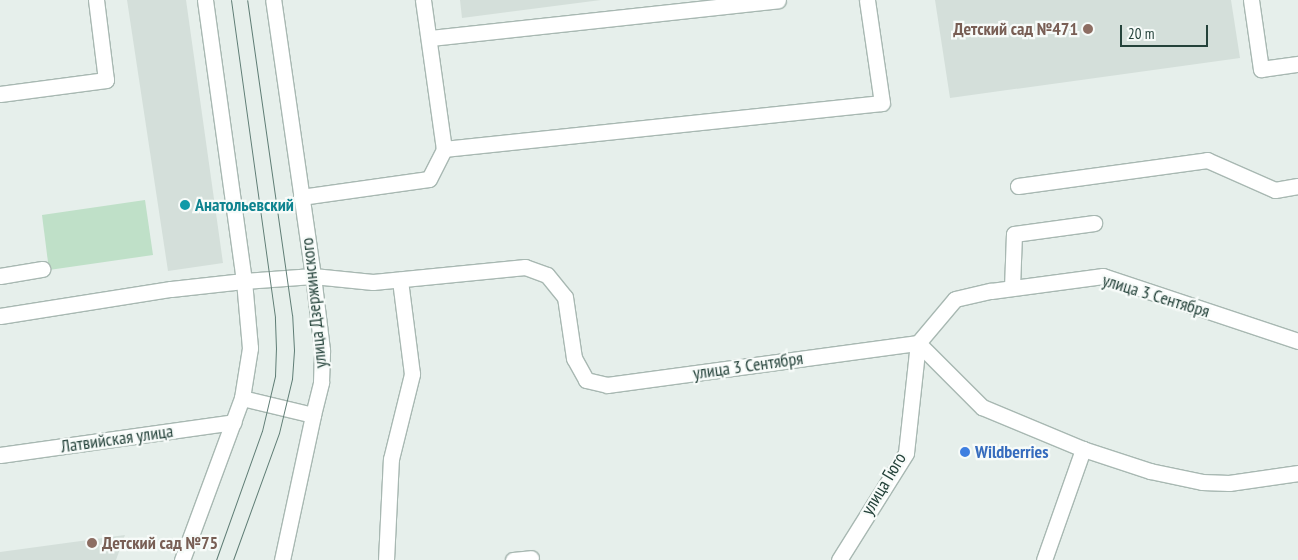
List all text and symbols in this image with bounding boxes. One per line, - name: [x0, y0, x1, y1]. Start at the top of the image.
- scale bar: [1123, 15, 1210, 47]
- place label: Детский сад №471: [953, 18, 1078, 40]
- marker: Детский сад №471: [1082, 23, 1094, 35]
- text: 20 m: [1128, 24, 1154, 43]
- place label: Анатольевский: [195, 194, 294, 216]
- marker: Анатольевский: [179, 199, 191, 211]
- street label: улица Дзержинского: [296, 237, 332, 369]
- street label: улица 3 Сентября: [1100, 269, 1212, 323]
- street label: улица 3 Сентября: [692, 348, 804, 384]
- street label: Латвийская улица: [59, 420, 175, 458]
- place label: Wildberries: [975, 441, 1049, 463]
- marker: Wildberries: [959, 446, 971, 458]
- street label: улица Гюго: [857, 449, 911, 519]
- place label: Детский сад №75: [102, 532, 218, 554]
- marker: Детский сад №75: [86, 537, 98, 549]

